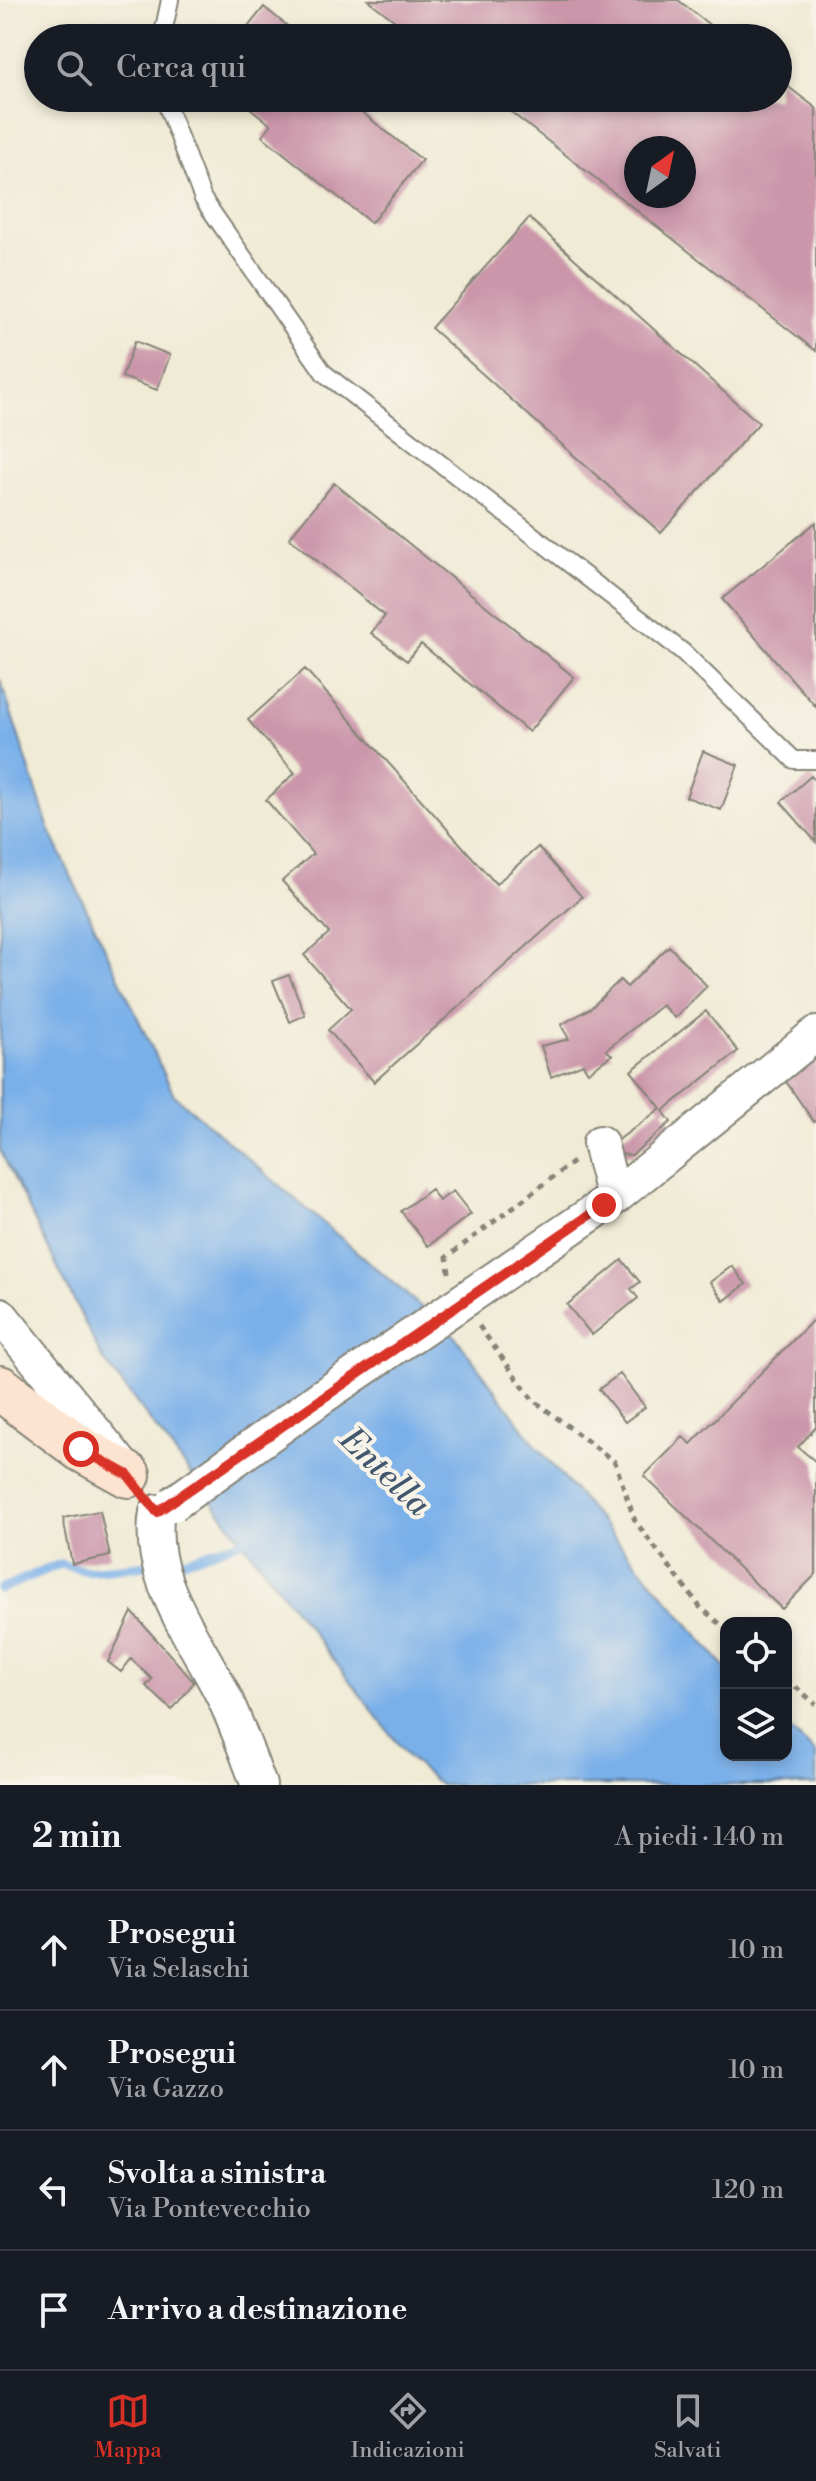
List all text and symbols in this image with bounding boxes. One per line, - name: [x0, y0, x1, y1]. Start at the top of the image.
- search box: [24, 24, 792, 112]
- icon: search: [52, 46, 96, 90]
- text: Cerca qui: [116, 49, 246, 87]
- north arrow: [624, 136, 696, 208]
- route end: [586, 1187, 622, 1223]
- water label: Entella: [329, 1418, 439, 1526]
- route start: [63, 1431, 99, 1467]
- map controls: [720, 1617, 792, 1761]
- button: locate: [720, 1617, 792, 1689]
- button: layers: [720, 1689, 792, 1761]
- text: 2 min: [32, 1816, 121, 1858]
- text: A piedi · 140 m: [615, 1821, 784, 1853]
- text: Prosegui: [108, 1915, 236, 1953]
- icon: ahead: [32, 1928, 76, 1972]
- text: 10 m: [728, 1934, 784, 1966]
- text: Via Selaschi: [108, 1953, 250, 1985]
- text: Prosegui: [108, 2035, 236, 2073]
- icon: ahead: [32, 2048, 76, 2092]
- text: 10 m: [728, 2054, 784, 2086]
- text: Via Gazzo: [108, 2073, 224, 2105]
- text: Svolta a sinistra: [108, 2155, 326, 2193]
- icon: left: [32, 2168, 76, 2212]
- text: 120 m: [712, 2174, 784, 2206]
- text: Via Pontevecchio: [108, 2193, 311, 2225]
- icon: arrive: [32, 2288, 76, 2332]
- text: Arrivo a destinazione: [108, 2291, 407, 2329]
- tab: Mappa: [95, 2389, 162, 2464]
- tab: Indicazioni: [351, 2389, 465, 2464]
- tab: Salvati: [654, 2389, 721, 2464]

